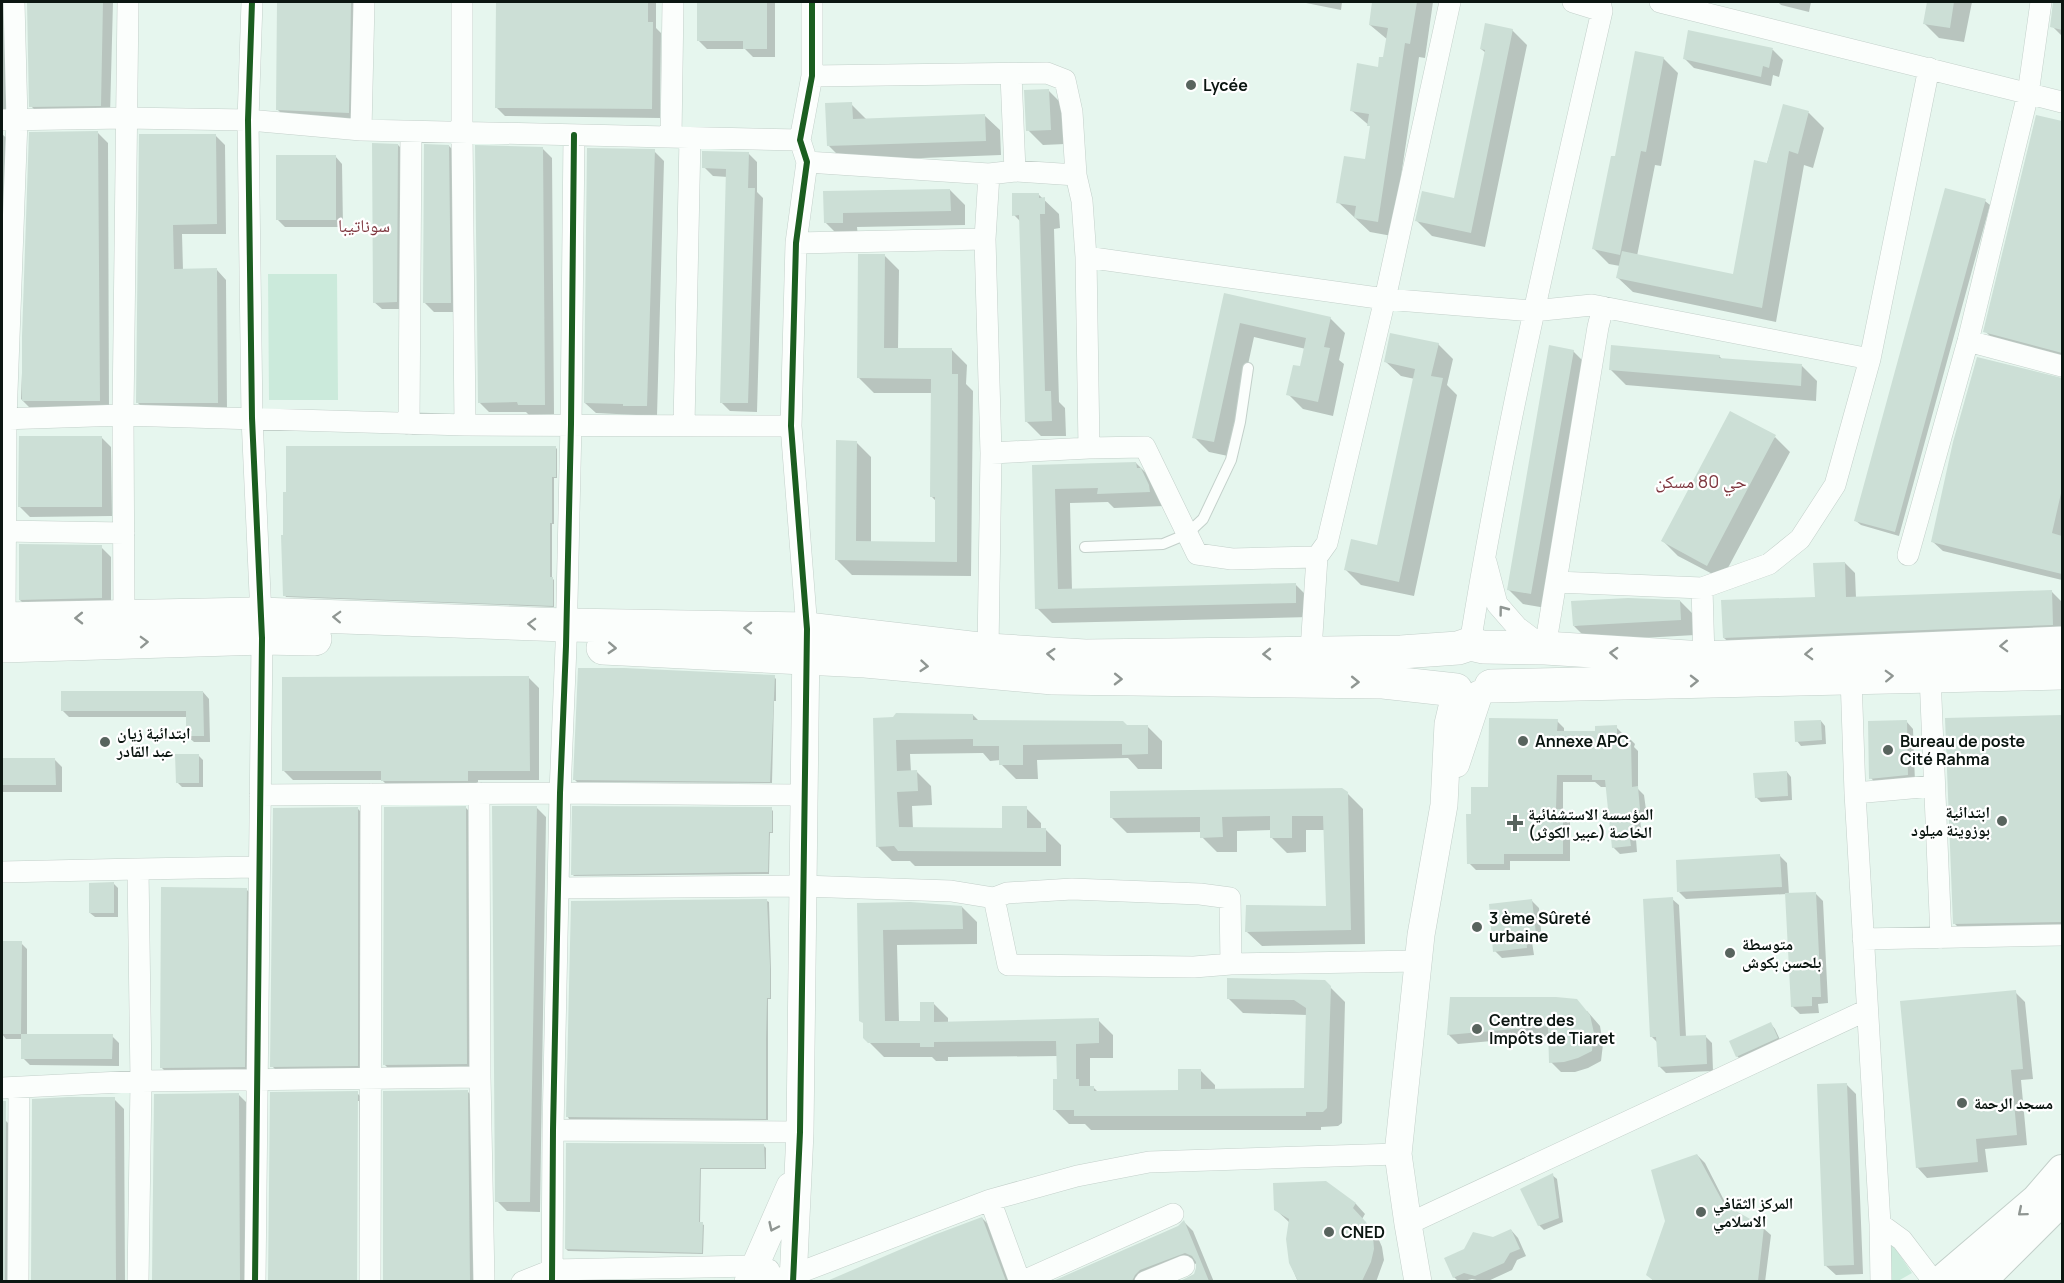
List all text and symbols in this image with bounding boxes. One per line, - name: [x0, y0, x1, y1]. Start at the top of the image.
- place label: Lycée: [1203, 74, 1248, 96]
- marker: Lycée: [1184, 78, 1198, 92]
- district label: سوناتيبا: [338, 213, 390, 237]
- district label: حي 80 مسكن: [1655, 469, 1747, 497]
- one-way arrow: [1499, 605, 1510, 616]
- one-way arrow: [75, 611, 84, 624]
- one-way arrow: [333, 611, 342, 624]
- one-way arrow: [528, 618, 537, 630]
- one-way arrow: [744, 622, 753, 635]
- one-way arrow: [139, 635, 148, 648]
- one-way arrow: [2000, 639, 2009, 652]
- one-way arrow: [607, 642, 616, 655]
- one-way arrow: [1610, 646, 1619, 659]
- one-way arrow: [1805, 647, 1814, 660]
- one-way arrow: [1046, 648, 1056, 661]
- one-way arrow: [1262, 648, 1271, 660]
- one-way arrow: [919, 659, 928, 672]
- one-way arrow: [1884, 670, 1893, 683]
- one-way arrow: [1114, 673, 1123, 685]
- one-way arrow: [1689, 675, 1698, 688]
- one-way arrow: [1351, 676, 1360, 688]
- place label: ابتدائية زيان عبد القادر: [116, 722, 191, 762]
- place label: Annexe APC: [1535, 730, 1629, 752]
- place label: Bureau de poste Cité Rahma: [1900, 730, 2026, 770]
- marker: Annexe APC: [1516, 734, 1530, 748]
- marker: ابتدائية زيان عبد القادر: [98, 735, 112, 749]
- marker: Bureau de poste Cité Rahma: [1881, 743, 1895, 757]
- place label: ابتدائية بوزوينة ميلود: [1911, 801, 1990, 841]
- place label: المؤسسة الاستشفائية الخاصة (عبير الكوثر): [1528, 803, 1654, 843]
- marker: المؤسسة الاستشفائية الخاصة (عبير الكوثر): [1506, 814, 1524, 832]
- marker: ابتدائية بوزوينة ميلود: [1995, 814, 2009, 828]
- place label: 3 ème Sûreté urbaine: [1489, 907, 1591, 947]
- marker: 3 ème Sûreté urbaine: [1470, 920, 1484, 934]
- place label: متوسطة بلحسن بكوش: [1742, 933, 1821, 973]
- marker: متوسطة بلحسن بكوش: [1723, 946, 1737, 960]
- place label: Centre des Impôts de Tiaret: [1489, 1009, 1615, 1049]
- marker: Centre des Impôts de Tiaret: [1470, 1022, 1484, 1036]
- place label: مسجد الرحمة: [1974, 1092, 2053, 1114]
- marker: مسجد الرحمة: [1955, 1096, 1969, 1110]
- place label: المركز الثقافي الاسلامي: [1713, 1192, 1793, 1234]
- marker: المركز الثقافي الاسلامي: [1694, 1205, 1708, 1219]
- one-way arrow: [2018, 1205, 2029, 1216]
- one-way arrow: [768, 1221, 780, 1232]
- place label: CNED: [1341, 1221, 1385, 1243]
- marker: CNED: [1322, 1225, 1336, 1239]

